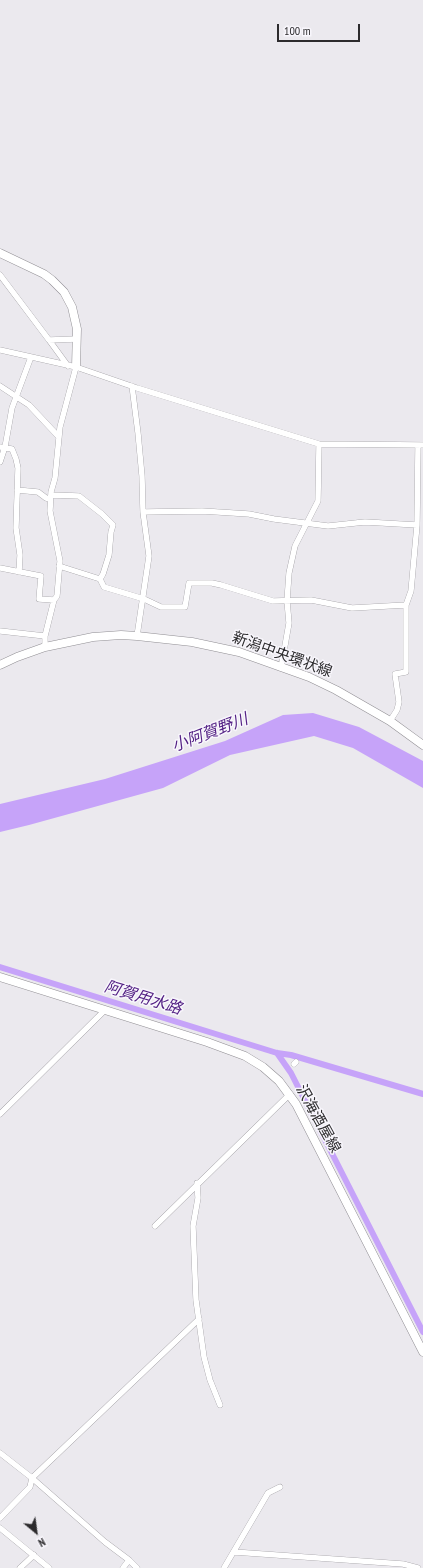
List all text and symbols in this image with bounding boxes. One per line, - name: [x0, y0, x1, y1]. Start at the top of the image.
- scale bar: [279, 16, 362, 42]
- text: 100 m: [284, 23, 311, 38]
- street label: 新潟中央環状線: [230, 629, 334, 681]
- water label: 小阿賀野川: [169, 710, 251, 756]
- water label: 阿賀用水路: [102, 977, 184, 1019]
- street label: 沢海酒屋線: [292, 1082, 344, 1156]
- north arrow: [16, 1512, 56, 1552]
- text: N: [36, 1535, 48, 1550]

